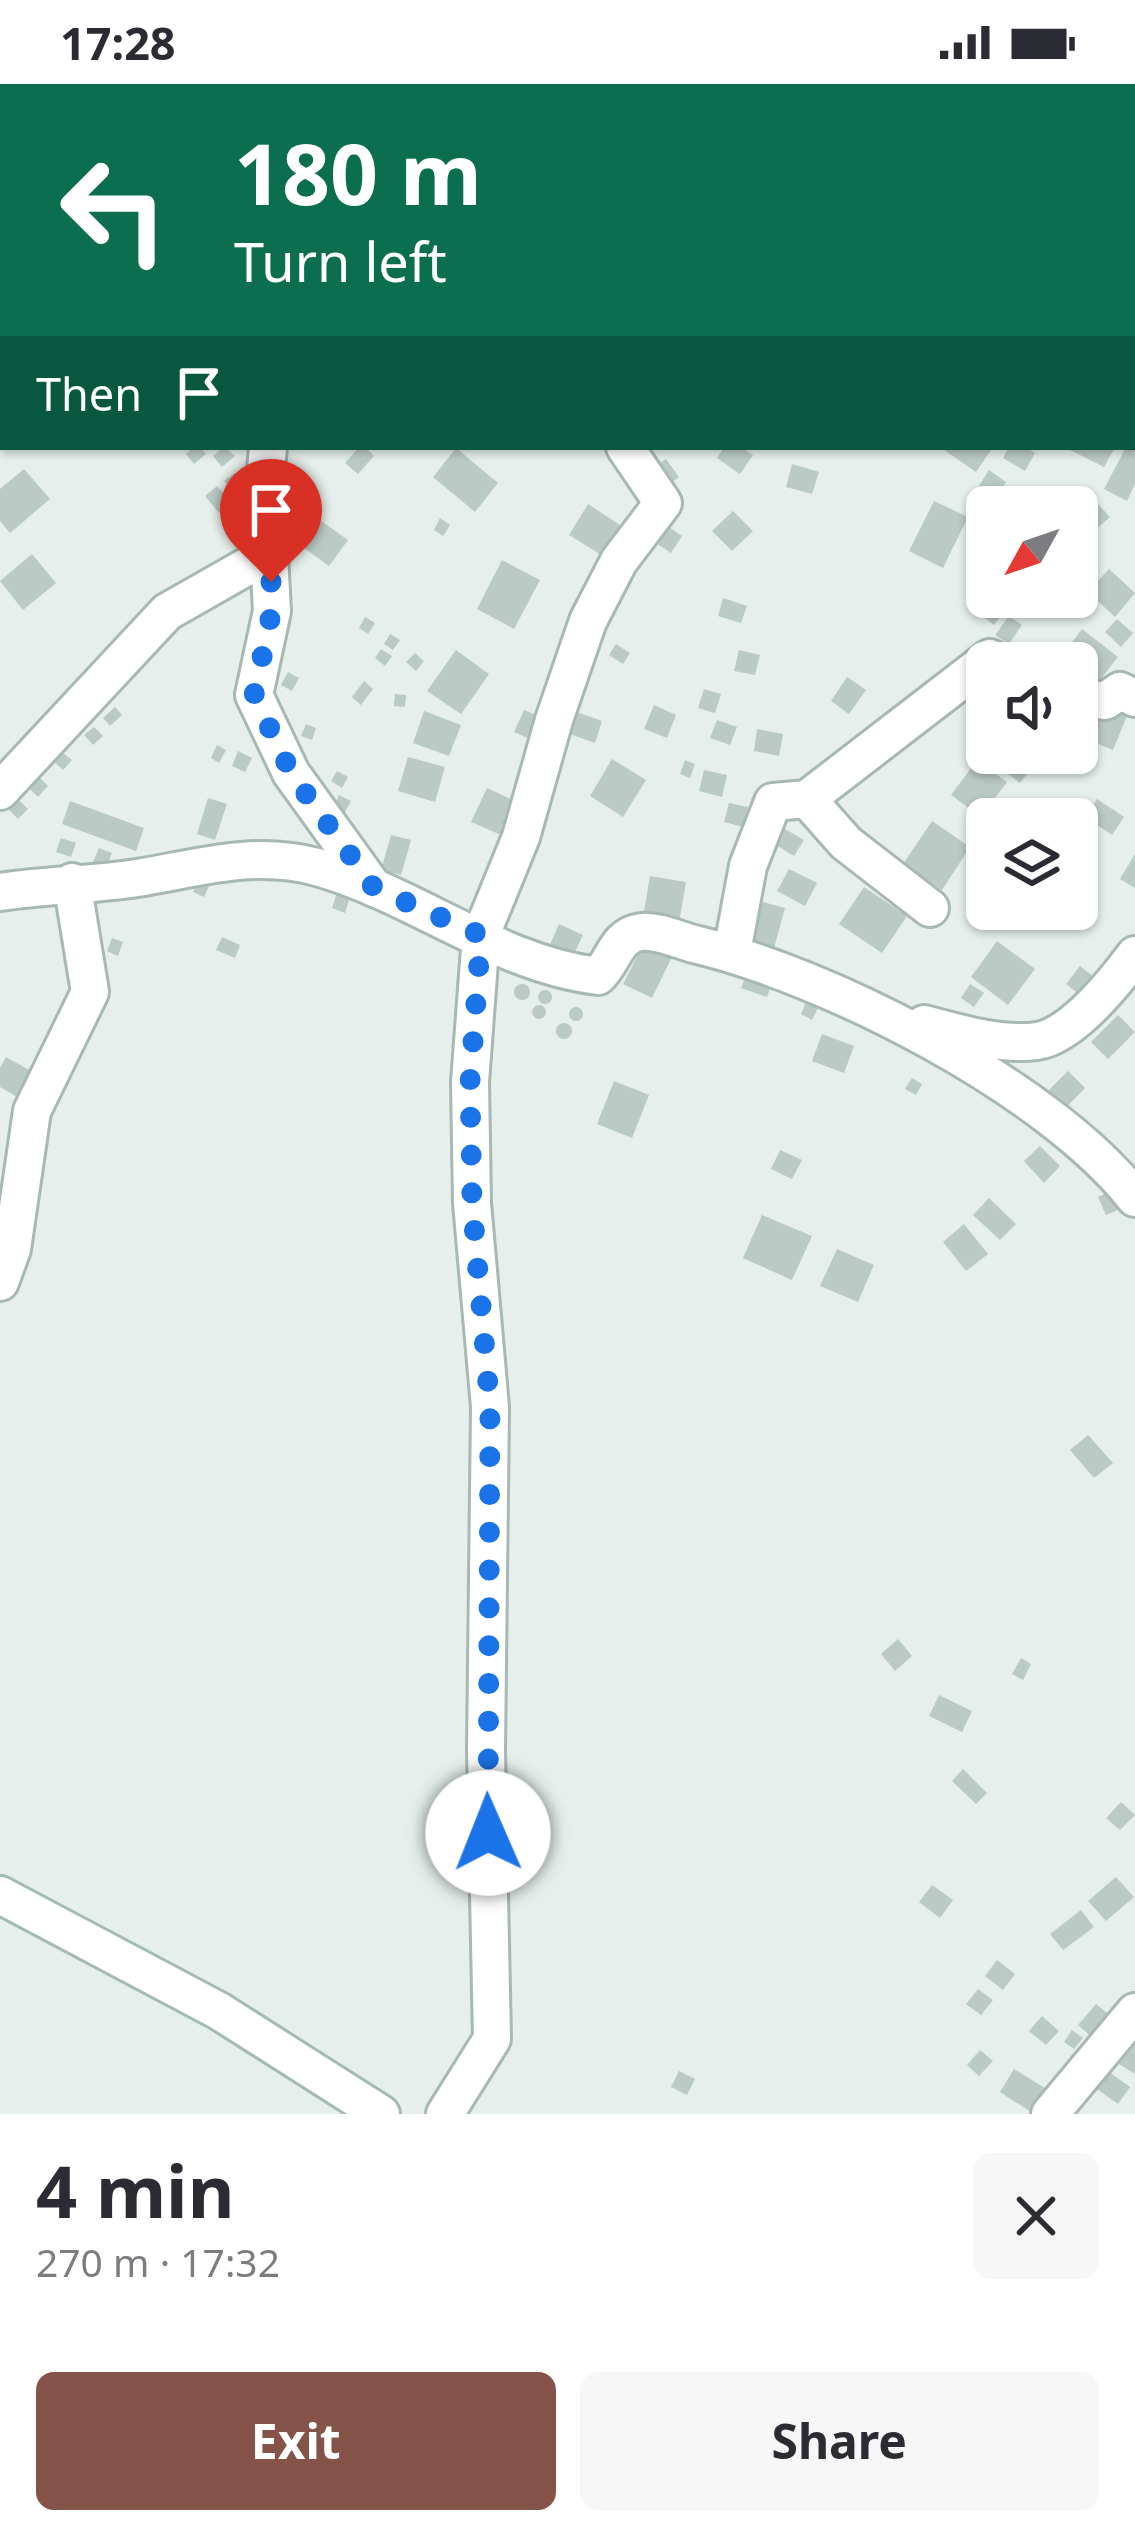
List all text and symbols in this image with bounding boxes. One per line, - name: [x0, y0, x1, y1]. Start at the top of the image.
- text: 17:28: [60, 12, 176, 73]
- text: 180 m: [234, 115, 482, 230]
- icon: left: [36, 132, 192, 288]
- text: Turn left: [234, 224, 447, 298]
- icon: arrive: [166, 360, 232, 426]
- text: Then: [36, 363, 142, 424]
- pin: [220, 459, 322, 582]
- icon: arrive: [238, 477, 304, 543]
- north arrow: [966, 486, 1098, 618]
- map controls: [966, 486, 1098, 930]
- button: sound: [966, 642, 1098, 774]
- button: layers: [966, 798, 1098, 930]
- position arrow: [425, 1770, 551, 1896]
- text: 4 min: [36, 2141, 234, 2239]
- button: close: [973, 2153, 1099, 2279]
- text: 270 m · 17:32: [36, 2235, 280, 2288]
- button: Exit: [36, 2372, 556, 2510]
- button: Share: [580, 2372, 1099, 2510]

